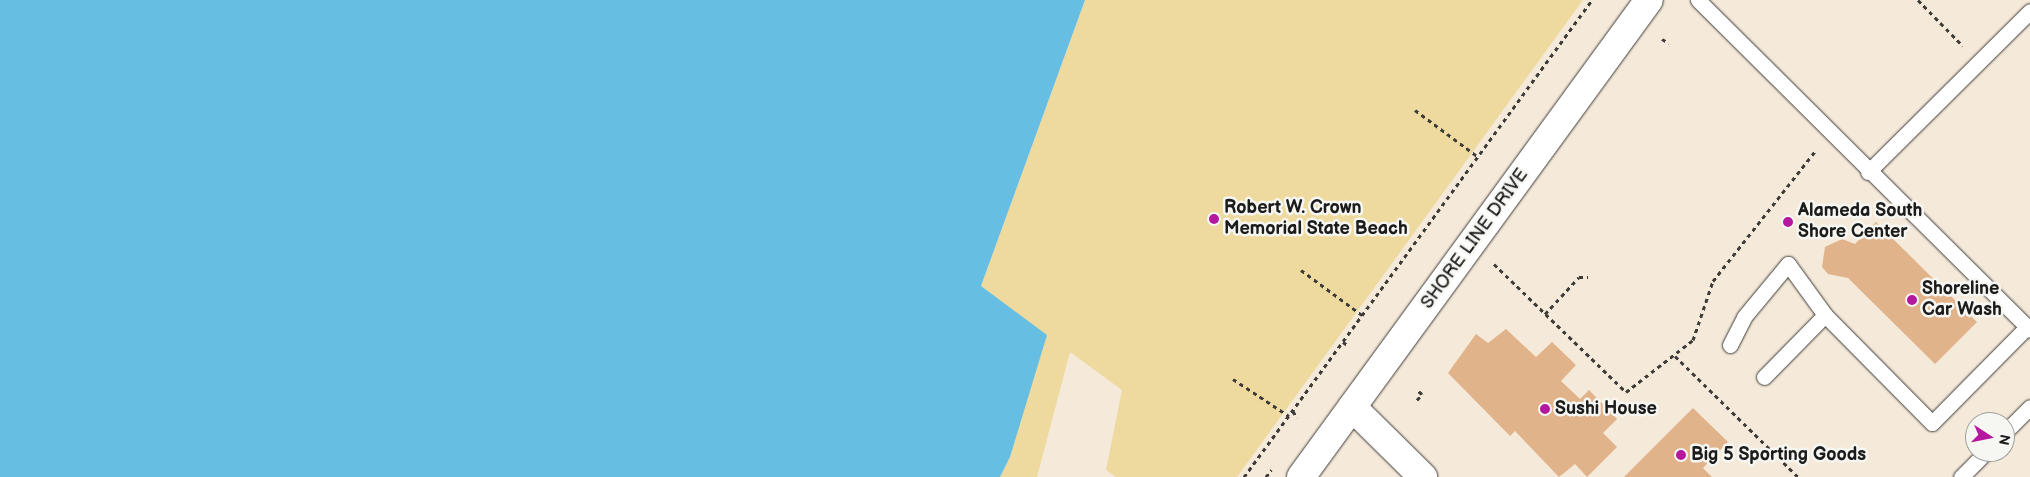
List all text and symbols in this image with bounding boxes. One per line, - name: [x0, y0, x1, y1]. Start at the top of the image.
- street label: SHORE LINE DRIVE: [1417, 165, 1533, 313]
- place label: Robert W. Crown Memorial State Beach: [1224, 198, 1408, 240]
- place label: Alameda South Shore Center: [1798, 201, 1922, 243]
- marker: Robert W. Crown Memorial State Beach: [1208, 213, 1220, 225]
- marker: Alameda South Shore Center: [1782, 216, 1794, 228]
- place label: Shoreline Car Wash: [1922, 279, 2002, 322]
- marker: Shoreline Car Wash: [1906, 294, 1918, 306]
- place label: Sushi House: [1555, 398, 1657, 420]
- marker: Sushi House: [1539, 403, 1551, 415]
- north arrow: [1965, 412, 2015, 462]
- text: N: [1995, 433, 2014, 447]
- place label: Big 5 Sporting Goods: [1691, 444, 1866, 466]
- marker: Big 5 Sporting Goods: [1675, 449, 1687, 461]

